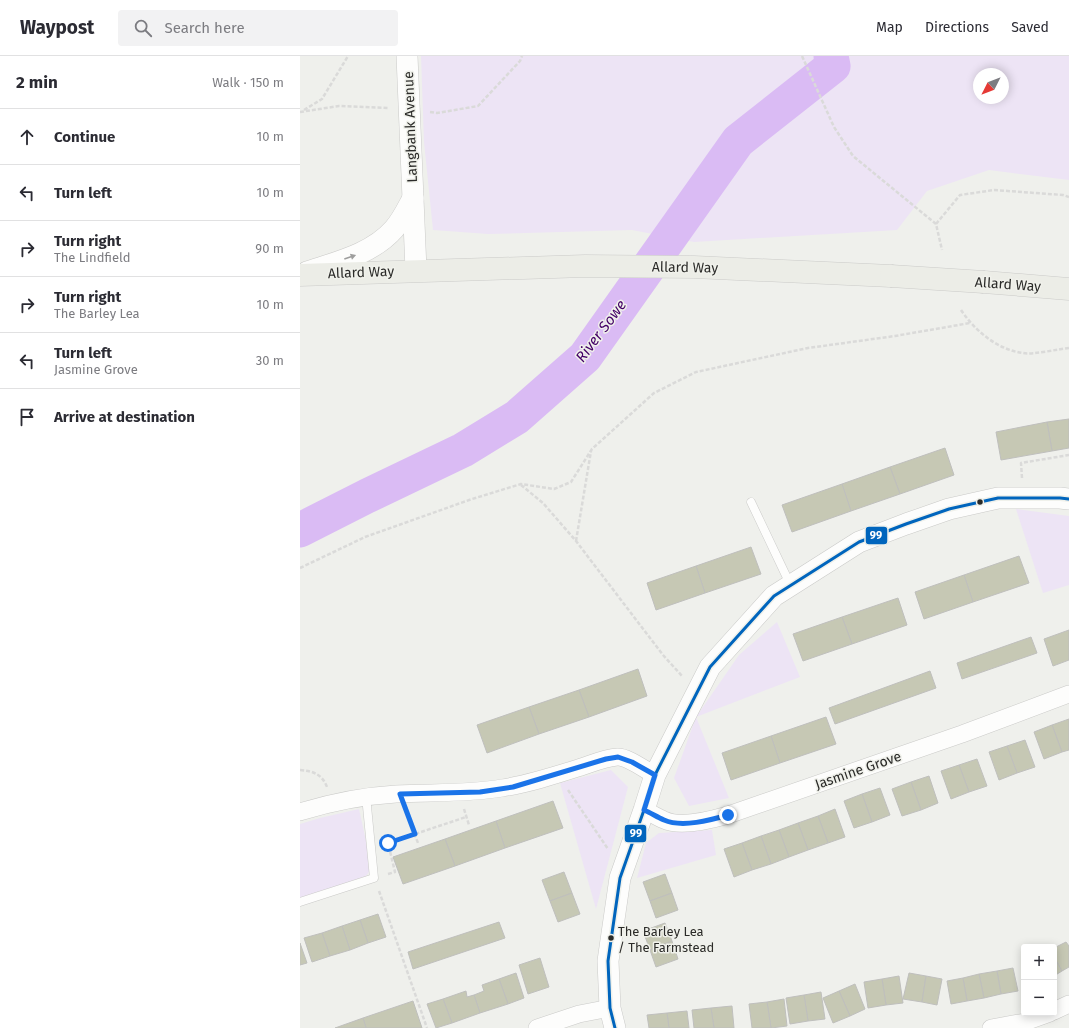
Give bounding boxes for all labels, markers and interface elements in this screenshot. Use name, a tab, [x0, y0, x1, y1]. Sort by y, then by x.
search box	[118, 10, 398, 46]
text: Waypost	[20, 16, 94, 39]
icon: search	[132, 17, 154, 39]
text: Search here	[164, 19, 245, 37]
text: Map	[876, 19, 903, 36]
text: Directions	[925, 19, 989, 36]
text: Saved	[1011, 19, 1049, 36]
north arrow	[973, 68, 1009, 104]
street label: Langbank Avenue	[400, 71, 421, 183]
text: 2 min	[16, 72, 58, 93]
text: Walk · 150 m	[212, 75, 284, 90]
icon: ahead	[16, 126, 38, 148]
text: Continue	[54, 128, 115, 146]
text: 10 m	[257, 129, 284, 144]
icon: left	[16, 182, 38, 204]
text: Turn left	[54, 184, 112, 202]
text: 10 m	[257, 185, 284, 200]
text: Turn right	[54, 232, 121, 250]
icon: right	[16, 238, 38, 260]
text: 90 m	[255, 241, 284, 256]
text: The Lindfield	[54, 250, 130, 265]
one-way arrow	[345, 254, 357, 260]
street label: Allard Way	[652, 258, 718, 277]
street label: Allard Way	[328, 263, 395, 282]
street label: Allard Way	[974, 274, 1042, 295]
text: Turn right	[54, 288, 121, 306]
icon: right	[16, 294, 38, 316]
water label: River Sowe	[572, 296, 630, 366]
text: 10 m	[257, 297, 284, 312]
text: The Barley Lea	[54, 306, 140, 321]
text: Turn left	[54, 344, 112, 362]
icon: left	[16, 350, 38, 372]
text: 30 m	[256, 353, 284, 368]
text: Jasmine Grove	[54, 362, 138, 377]
icon: arrive	[16, 406, 38, 428]
text: Arrive at destination	[54, 408, 195, 426]
unlabelled marker	[975, 497, 985, 507]
line badge: 99	[865, 526, 888, 545]
text: 99	[870, 529, 882, 542]
street label: Jasmine Grove	[813, 748, 904, 793]
route end	[719, 806, 737, 824]
line badge: 99	[624, 824, 647, 843]
text: 99	[630, 827, 642, 840]
route start	[379, 834, 397, 852]
place label: The Barley Lea / The Farmstead	[618, 924, 714, 955]
marker: The Barley Lea / The Farmstead	[606, 933, 616, 943]
map controls	[1021, 944, 1057, 1016]
button: +	[1021, 944, 1057, 980]
button: −	[1021, 980, 1057, 1016]

